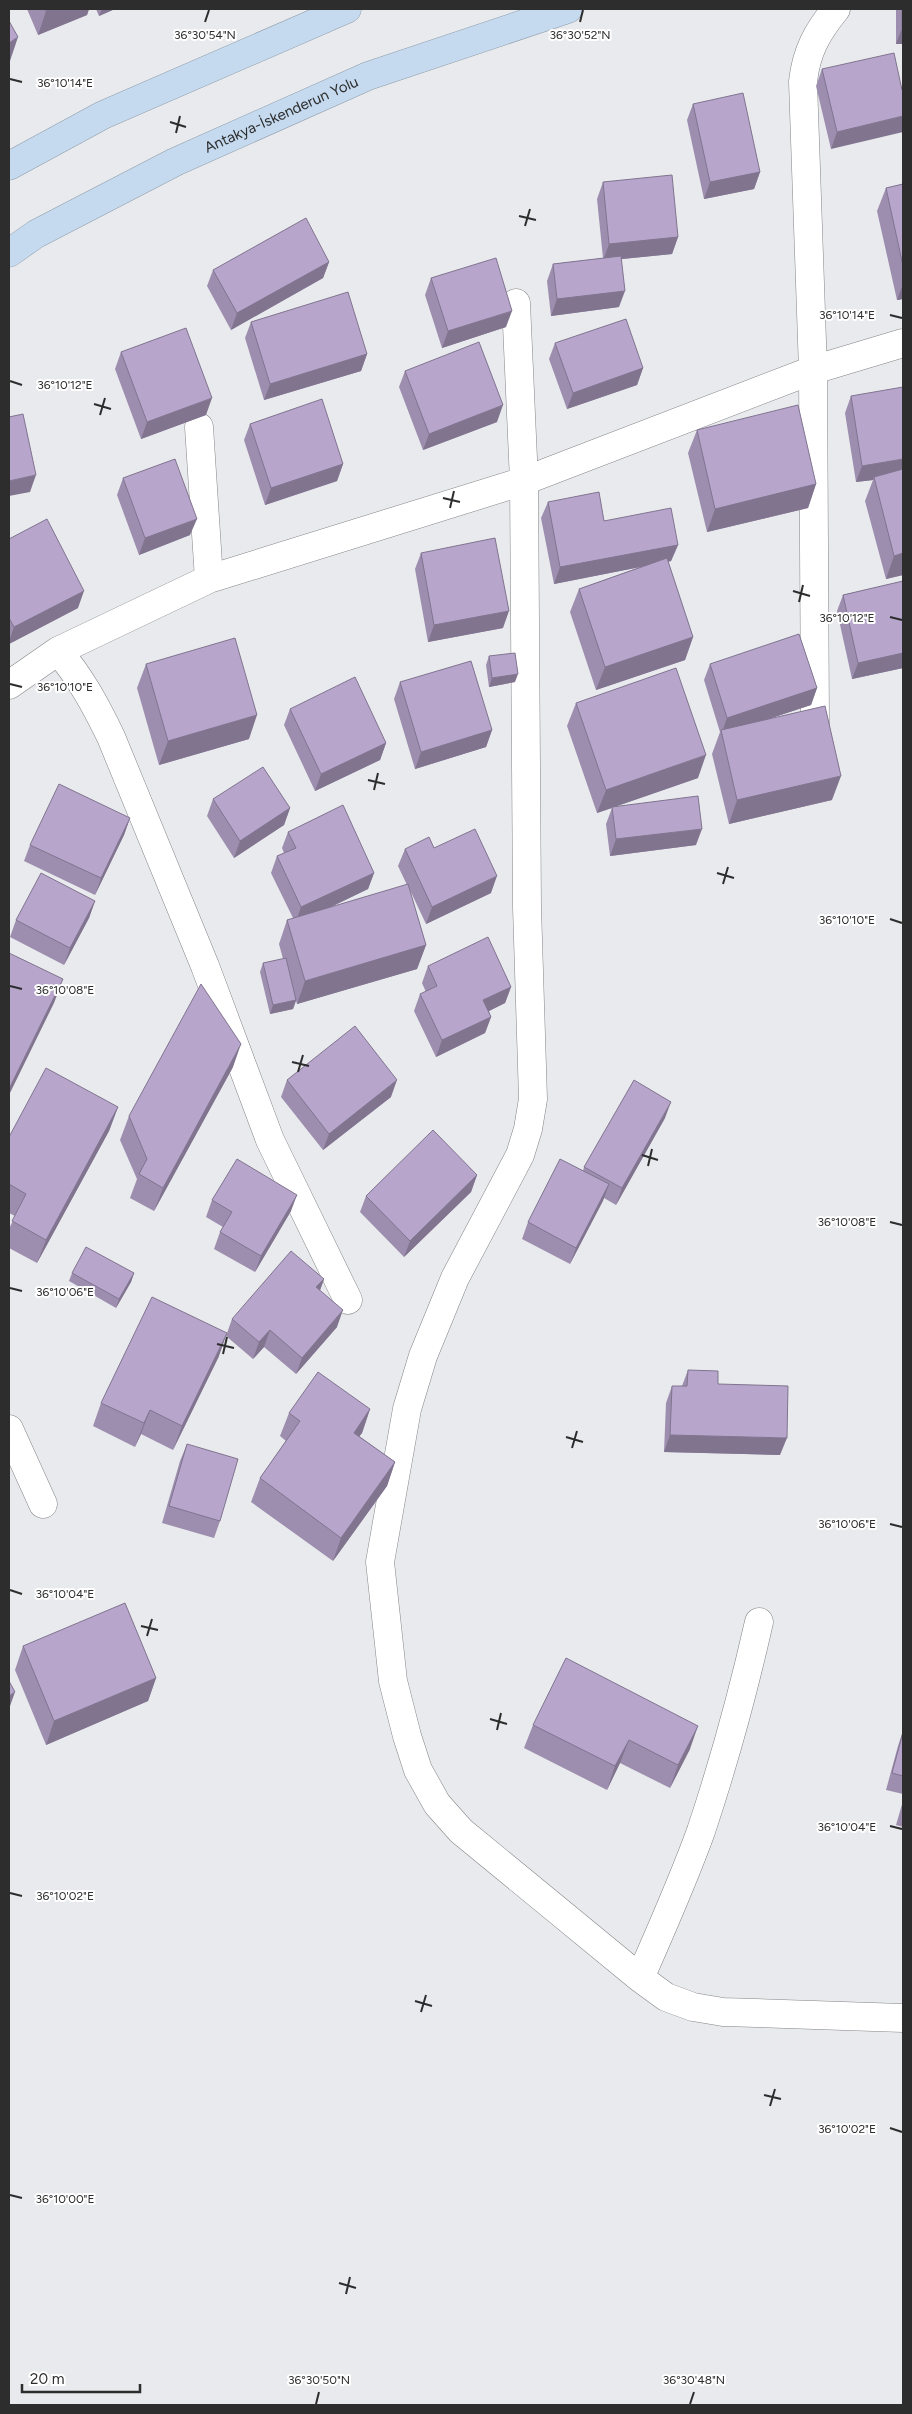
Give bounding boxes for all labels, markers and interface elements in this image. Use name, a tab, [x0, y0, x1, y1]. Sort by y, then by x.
text: 36°30'54"N	[174, 28, 236, 42]
text: 36°30'52"N	[549, 28, 611, 42]
street label: Antakya-İskenderun Yolu	[202, 72, 361, 157]
text: 36°10'14"E	[37, 76, 93, 90]
text: 36°10'14"E	[819, 308, 875, 322]
text: 36°10'12"E	[37, 378, 93, 392]
text: 36°10'12"E	[819, 611, 875, 625]
text: 36°10'10"E	[37, 680, 93, 694]
text: 36°10'10"E	[819, 913, 875, 927]
text: 36°10'08"E	[36, 983, 94, 997]
text: 36°10'08"E	[818, 1215, 876, 1229]
text: 36°10'06"E	[36, 1285, 94, 1299]
text: 36°10'06"E	[818, 1517, 876, 1531]
text: 36°10'04"E	[36, 1587, 94, 1601]
text: 36°10'04"E	[818, 1820, 876, 1834]
text: 36°10'02"E	[36, 1889, 94, 1903]
text: 36°10'02"E	[818, 2122, 876, 2136]
text: 36°10'00"E	[35, 2192, 95, 2206]
scale bar	[22, 2362, 140, 2394]
text: 20 m	[30, 2370, 64, 2388]
text: 36°30'50"N	[288, 2373, 350, 2387]
text: 36°30'48"N	[663, 2373, 725, 2387]

